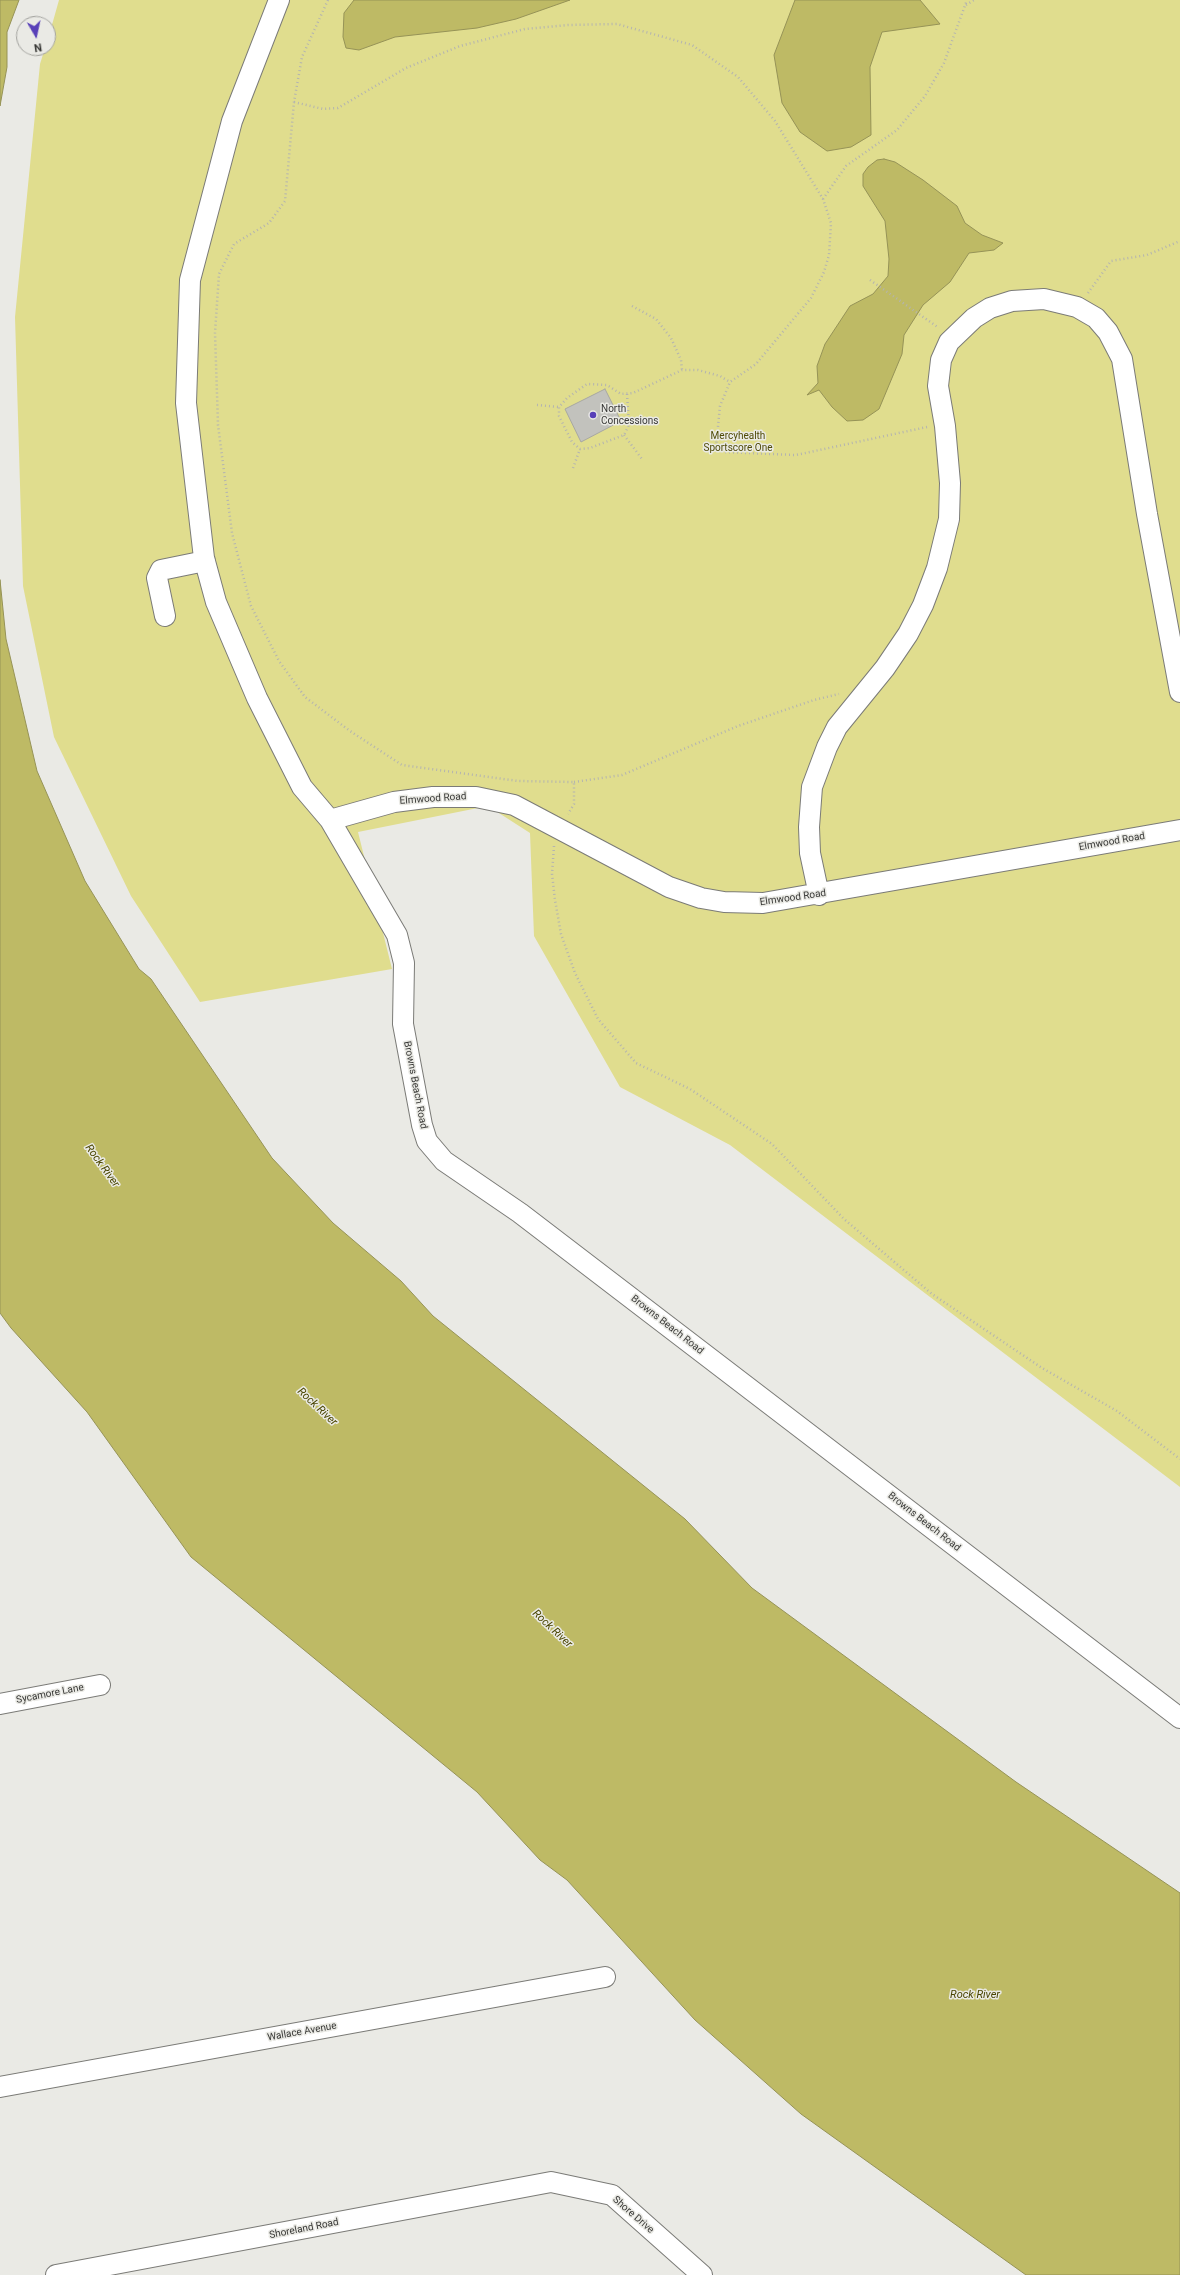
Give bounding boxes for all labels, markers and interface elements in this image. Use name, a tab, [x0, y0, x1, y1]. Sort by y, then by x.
north arrow	[16, 16, 56, 56]
text: N	[33, 40, 43, 54]
place label: North Concessions	[601, 403, 658, 426]
marker: North Concessions	[588, 410, 598, 420]
park label: Mercyhealth Sportscore One	[703, 430, 773, 454]
street label: Elmwood Road	[399, 791, 467, 807]
street label: Elmwood Road	[1078, 830, 1146, 854]
street label: Elmwood Road	[759, 887, 827, 909]
street label: Browns Beach Road	[401, 1040, 429, 1130]
water label: Rock River	[82, 1142, 122, 1190]
street label: Browns Beach Road	[628, 1293, 706, 1357]
water label: Rock River	[294, 1385, 340, 1429]
street label: Browns Beach Road	[885, 1490, 963, 1554]
water label: Rock River	[529, 1607, 575, 1651]
street label: Sycamore Lane	[15, 1682, 85, 1706]
water label: Rock River	[950, 1988, 1000, 2002]
street label: Wallace Avenue	[266, 2020, 338, 2044]
street label: Shore Drive	[610, 2194, 656, 2236]
street label: Shoreland Road	[268, 2216, 340, 2242]

